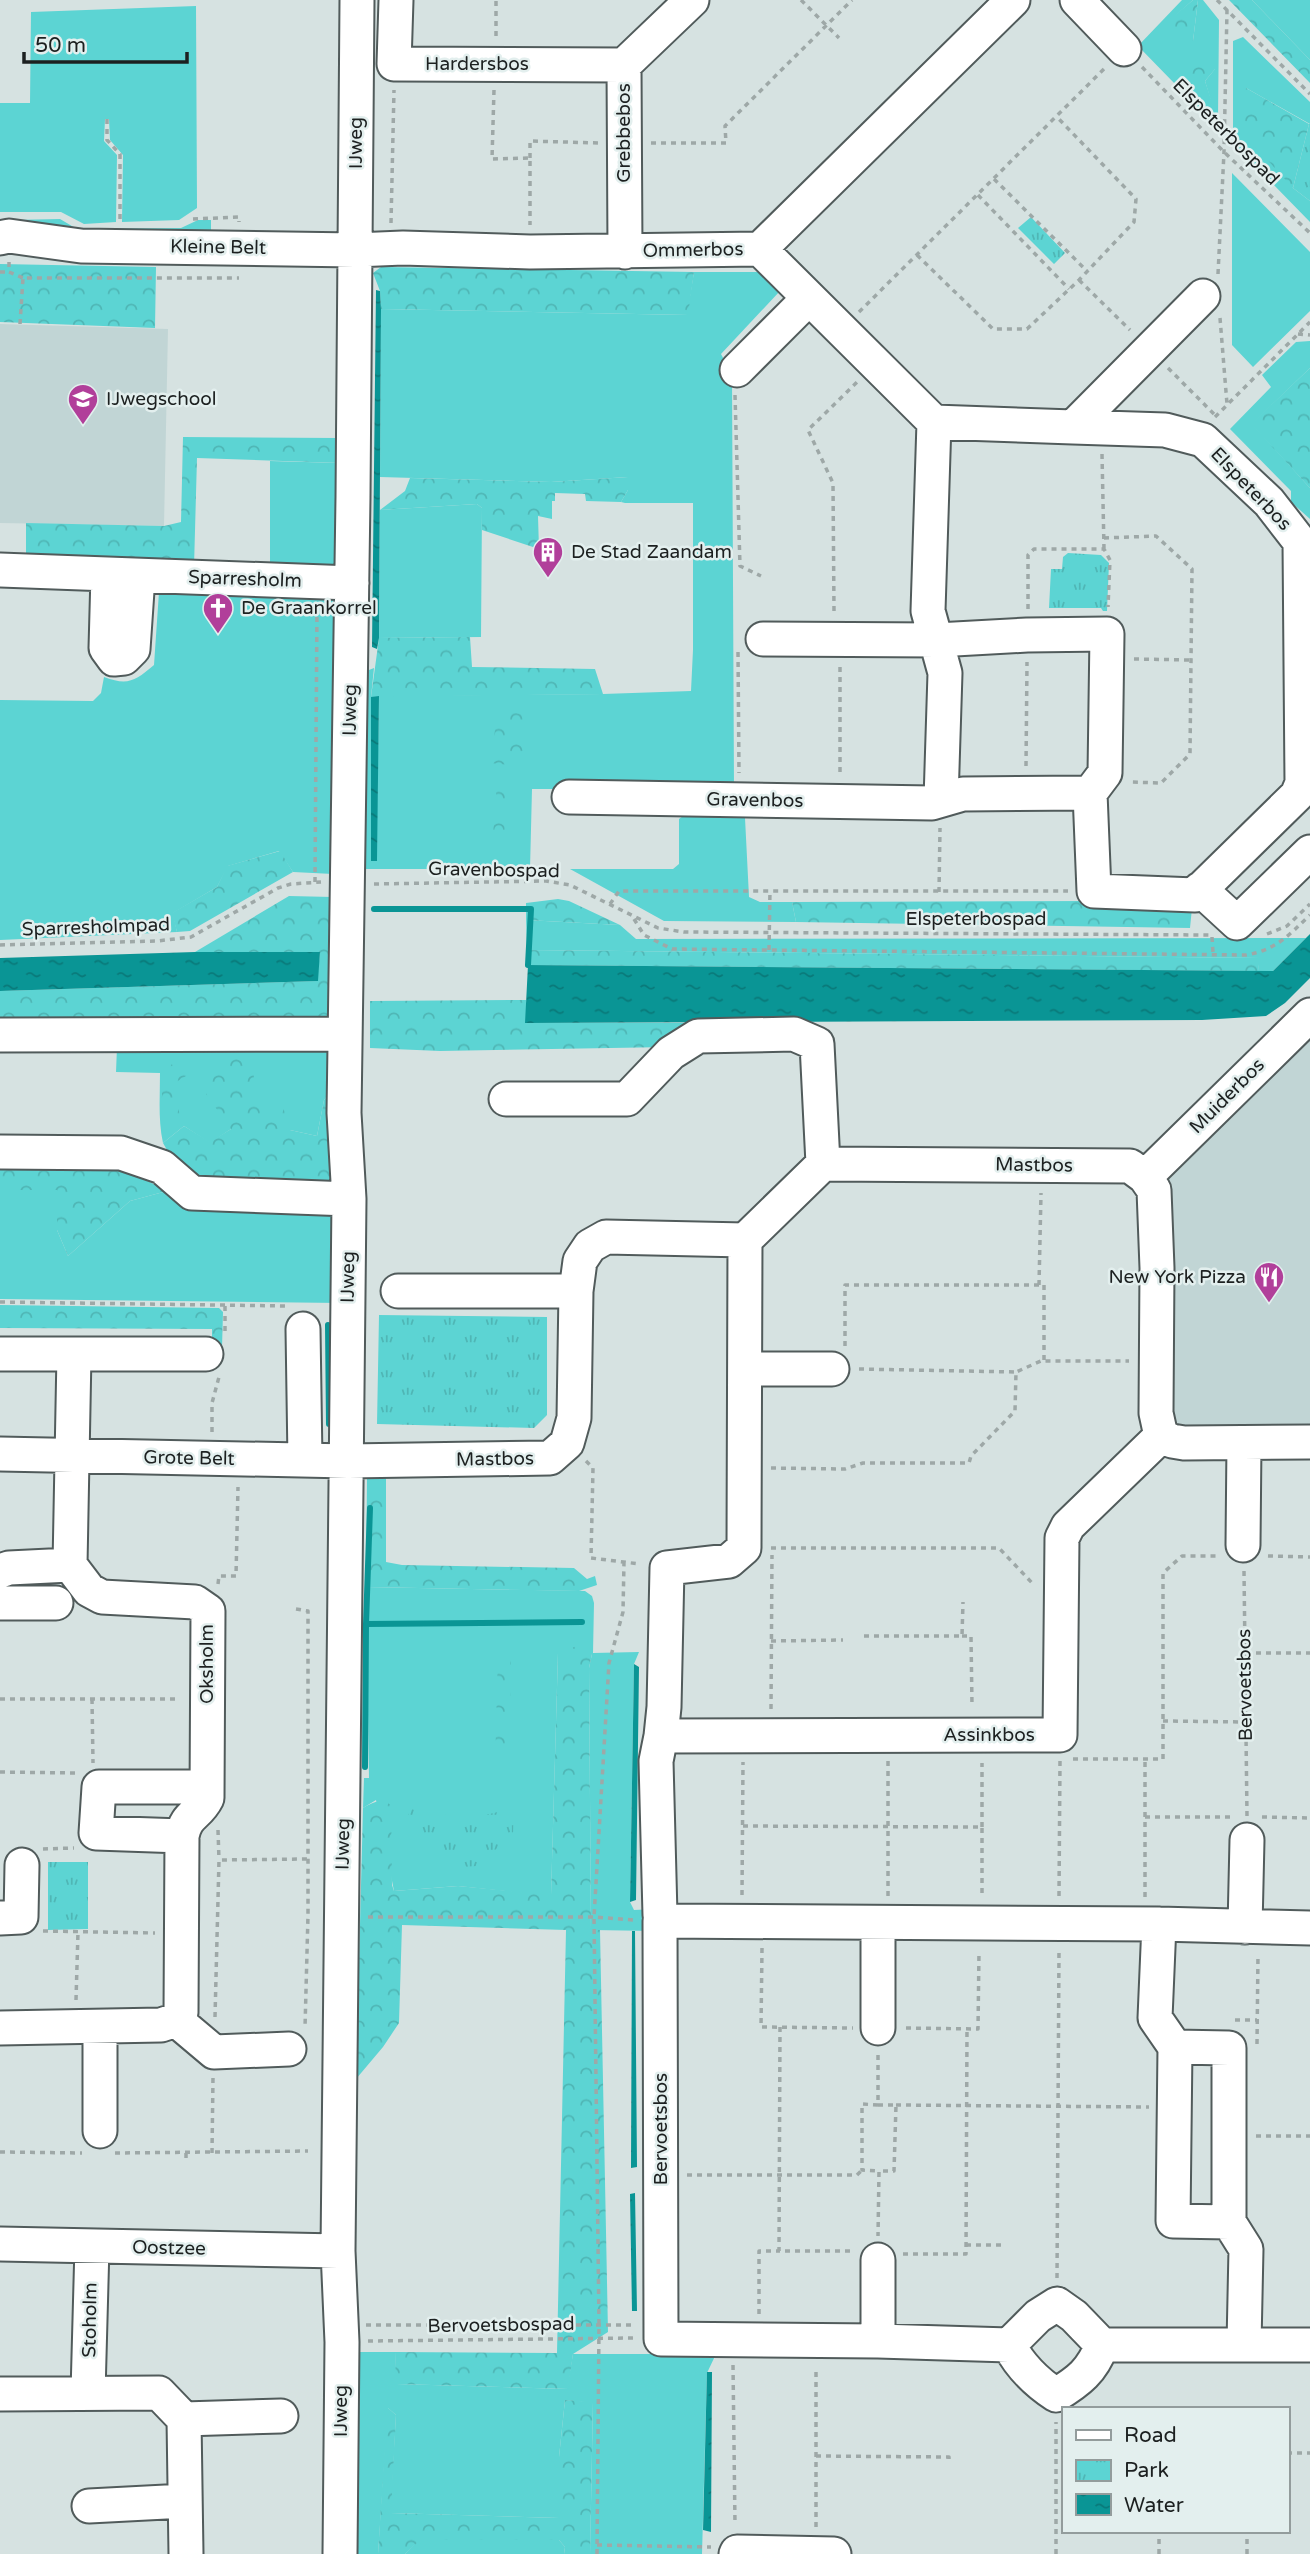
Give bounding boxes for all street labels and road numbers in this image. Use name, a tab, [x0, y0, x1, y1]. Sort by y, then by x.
street label: Hardersbos	[425, 53, 529, 75]
street label: Elspeterbospad	[1168, 74, 1284, 190]
street label: Grebbebos	[613, 83, 635, 183]
street label: IJweg	[345, 117, 367, 169]
street label: Kleine Belt	[170, 235, 266, 259]
street label: Ommerbos	[642, 238, 744, 262]
street label: Elspeterbos	[1206, 443, 1296, 535]
street label: Sparresholm	[188, 566, 302, 592]
street label: IJweg	[339, 684, 361, 736]
street label: Gravenbos	[706, 788, 804, 812]
street label: Gravenbospad	[428, 858, 560, 882]
street label: Elspeterbospad	[905, 908, 1047, 930]
street label: Sparresholmpad	[21, 913, 171, 941]
street label: Muiderbos	[1185, 1054, 1269, 1138]
street label: Mastbos	[995, 1153, 1073, 1177]
street label: IJweg	[337, 1251, 359, 1303]
street label: Grote Belt	[143, 1446, 235, 1470]
street label: Mastbos	[456, 1447, 534, 1471]
street label: Oksholm	[196, 1624, 218, 1704]
street label: Bervoetsbos	[1233, 1629, 1257, 1741]
street label: Assinkbos	[943, 1724, 1035, 1746]
street label: IJweg	[332, 1818, 354, 1870]
street label: Bervoetsbos	[650, 2073, 672, 2185]
street label: Oostzee	[132, 2236, 206, 2260]
street label: Stoholm	[78, 2282, 102, 2358]
street label: Bervoetsbospad	[427, 2313, 575, 2337]
street label: IJweg	[330, 2385, 352, 2437]

